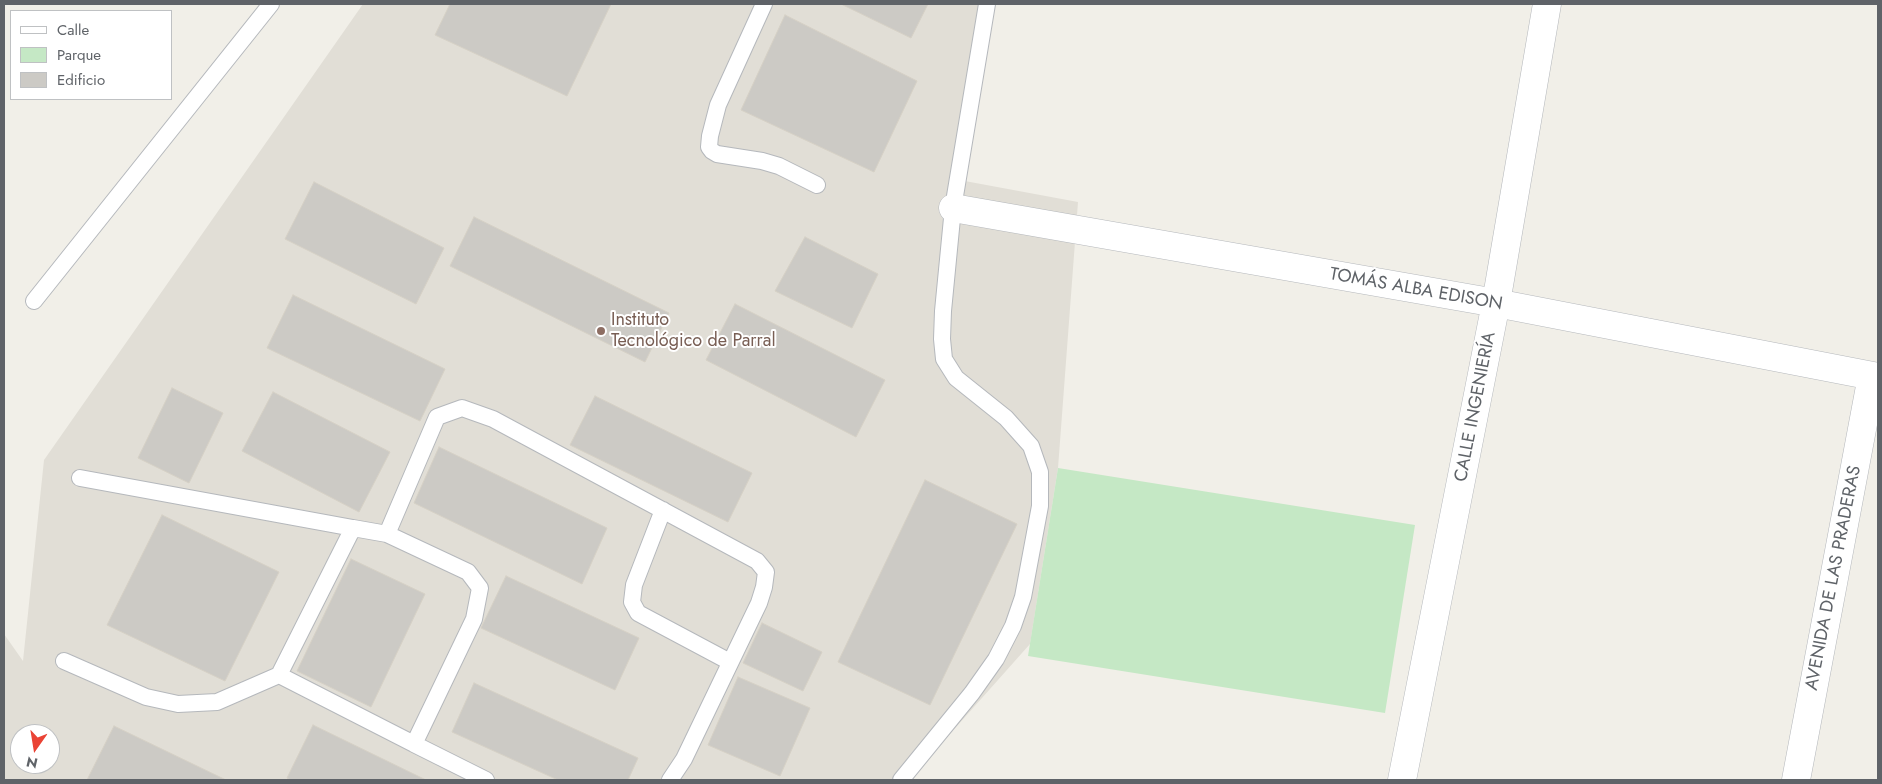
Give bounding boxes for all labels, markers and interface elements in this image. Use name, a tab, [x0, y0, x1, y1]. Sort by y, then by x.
legend	[10, 10, 172, 100]
text: Calle	[57, 19, 89, 41]
text: Parque	[57, 44, 101, 66]
text: Edificio	[57, 69, 105, 91]
street label: TOMÁS ALBA EDISON	[1328, 264, 1504, 316]
place label: Instituto Tecnológico de Parral	[611, 310, 776, 352]
marker: Instituto Tecnológico de Parral	[595, 325, 607, 337]
street label: CALLE INGENIERÍA	[1451, 330, 1501, 484]
street label: AVENIDA DE LAS PRADERAS	[1802, 464, 1866, 692]
north arrow	[10, 724, 60, 774]
text: N	[24, 752, 40, 774]

